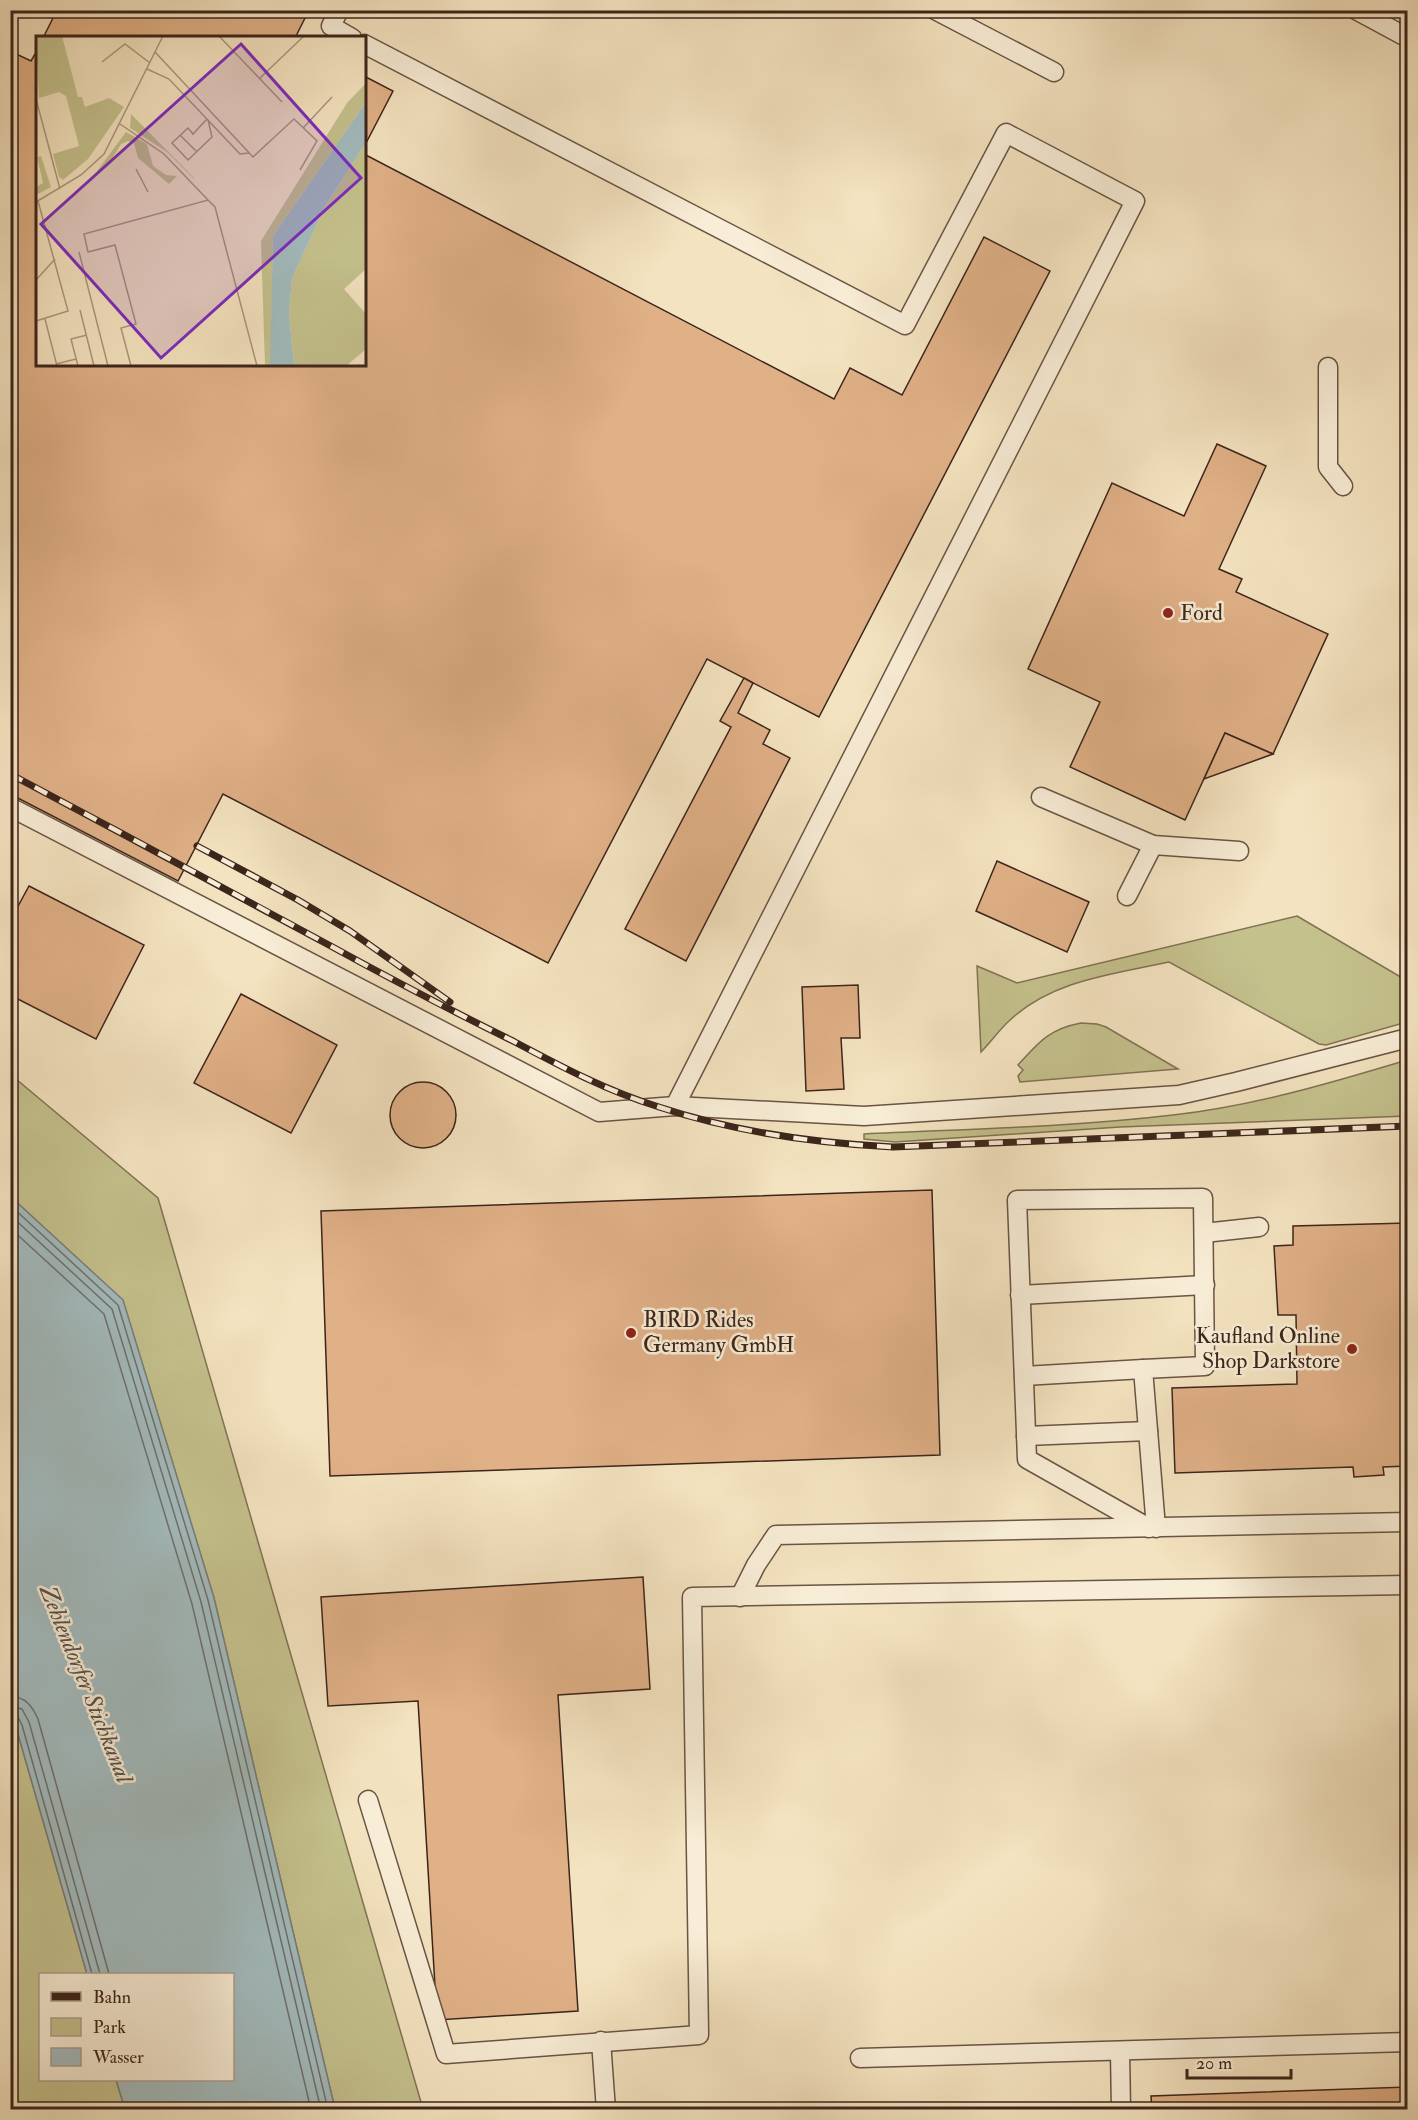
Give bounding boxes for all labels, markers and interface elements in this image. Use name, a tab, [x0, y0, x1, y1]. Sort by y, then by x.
inset map	[36, 36, 366, 366]
place label: Ford	[1180, 599, 1223, 627]
marker: Ford	[1161, 606, 1175, 620]
place label: BIRD Rides Germany GmbH	[643, 1306, 794, 1359]
place label: Kaufland Online Shop Darkstore	[1196, 1322, 1340, 1376]
marker: BIRD Rides Germany GmbH	[624, 1326, 638, 1340]
marker: Kaufland Online Shop Darkstore	[1345, 1342, 1359, 1356]
water label: Zehlendorfer Stichkanal	[32, 1580, 141, 1790]
legend	[39, 1973, 234, 2081]
text: Bahn	[93, 1986, 131, 2009]
text: Park	[93, 2016, 126, 2039]
scale bar	[1187, 2042, 1290, 2080]
text: Wasser	[92, 2046, 144, 2069]
text: 20 m	[1196, 2052, 1232, 2075]

